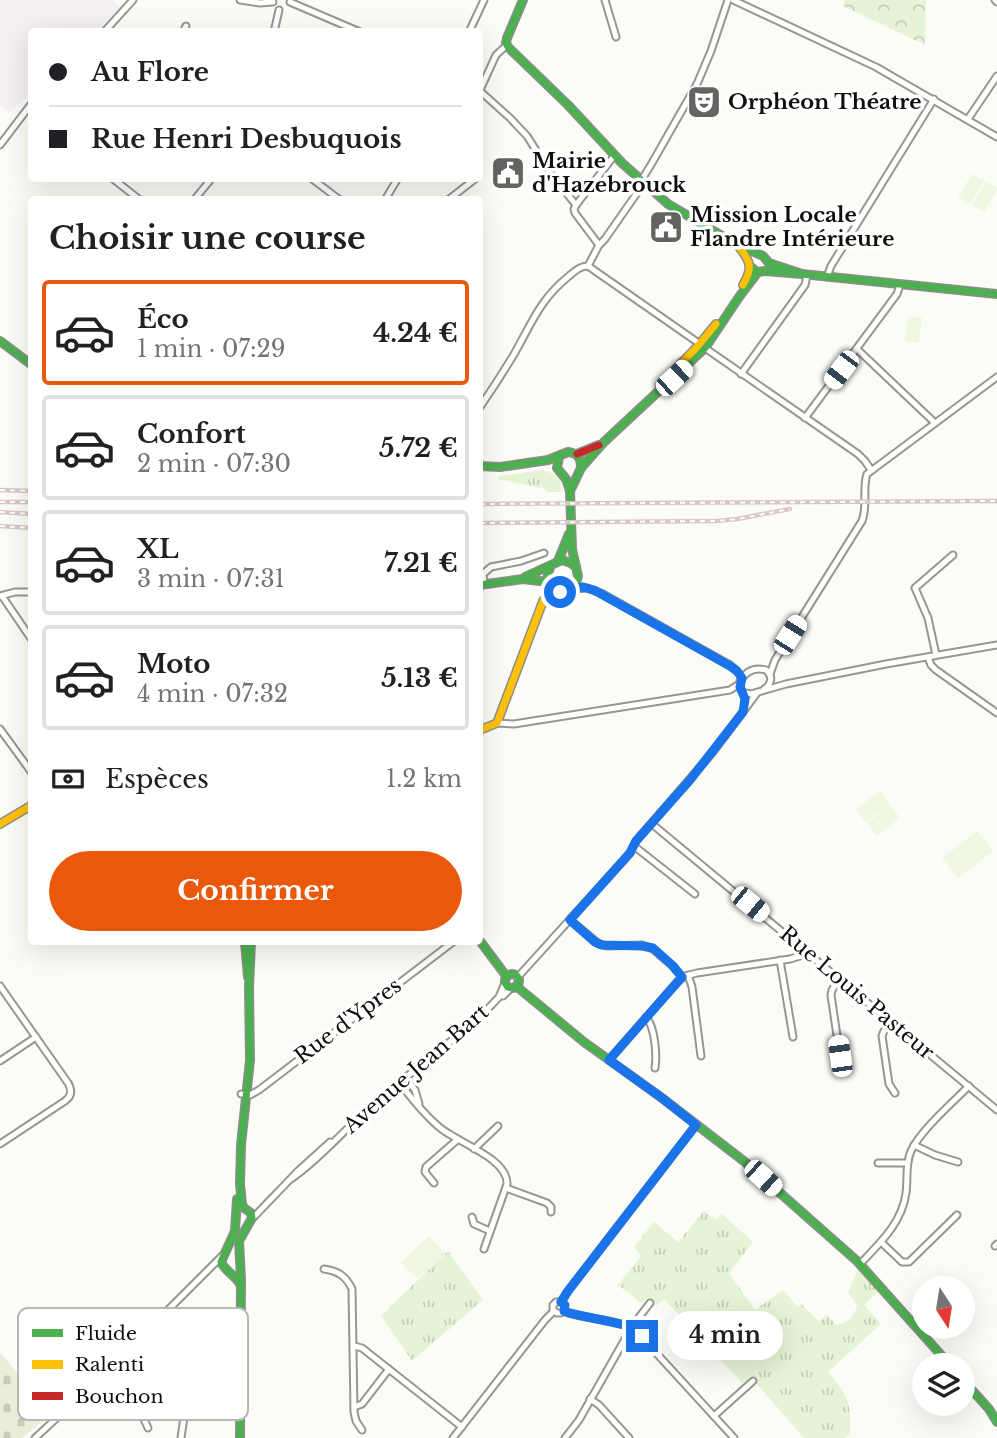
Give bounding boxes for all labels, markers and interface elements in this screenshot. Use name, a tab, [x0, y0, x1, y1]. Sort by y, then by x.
text: Au Flore	[91, 56, 209, 88]
theatre icon: Orphéon Théatre	[685, 83, 723, 121]
place label: Orphéon Théatre	[728, 89, 922, 115]
text: Rue Henri Desbuquois	[91, 123, 402, 155]
place label: Mairie d'Hazebrouck	[532, 148, 687, 198]
public building icon: Mairie d'Hazebrouck	[489, 154, 527, 192]
place label: Mission Locale Flandre Intérieure	[690, 202, 894, 252]
public building icon: Mission Locale Flandre Intérieure	[647, 208, 685, 246]
text: Choisir une course	[49, 218, 366, 258]
icon: car	[53, 301, 116, 364]
text: Éco	[137, 303, 189, 335]
text: 4.24 €	[373, 317, 458, 349]
text: 1 min · 07:29	[137, 335, 285, 363]
car	[820, 347, 863, 393]
car	[652, 356, 697, 400]
icon: car	[53, 416, 116, 479]
text: Confort	[137, 418, 246, 450]
text: 5.72 €	[379, 432, 458, 464]
text: 2 min · 07:30	[137, 450, 291, 478]
icon: car	[53, 531, 116, 594]
text: XL	[137, 533, 179, 565]
text: 7.21 €	[384, 547, 458, 579]
text: 3 min · 07:31	[137, 565, 285, 593]
route start	[544, 576, 576, 608]
car	[770, 612, 811, 658]
icon: car	[53, 646, 116, 709]
text: Moto	[137, 648, 210, 680]
text: 5.13 €	[381, 662, 458, 694]
text: 4 min · 07:32	[137, 680, 288, 708]
icon: cash	[49, 760, 87, 798]
text: Espèces	[105, 763, 209, 795]
text: 1.2 km	[386, 765, 462, 793]
button: Confirmer	[49, 851, 462, 931]
car	[728, 883, 773, 925]
street label: Rue Louis Pasteur	[774, 921, 940, 1065]
street label: Rue d'Ypres	[290, 972, 406, 1070]
street label: Avenue Jean Bart	[337, 999, 494, 1140]
car	[827, 1034, 854, 1078]
car	[741, 1156, 786, 1200]
north arrow	[912, 1276, 975, 1339]
map controls	[912, 1276, 975, 1416]
legend	[18, 1308, 248, 1420]
callout: 4 min	[666, 1312, 782, 1360]
route end	[626, 1320, 658, 1352]
text: 4 min	[689, 1321, 761, 1349]
text: Fluide	[75, 1322, 137, 1345]
text: Ralenti	[75, 1353, 145, 1376]
button: layers	[912, 1353, 975, 1416]
text: Bouchon	[75, 1385, 164, 1408]

